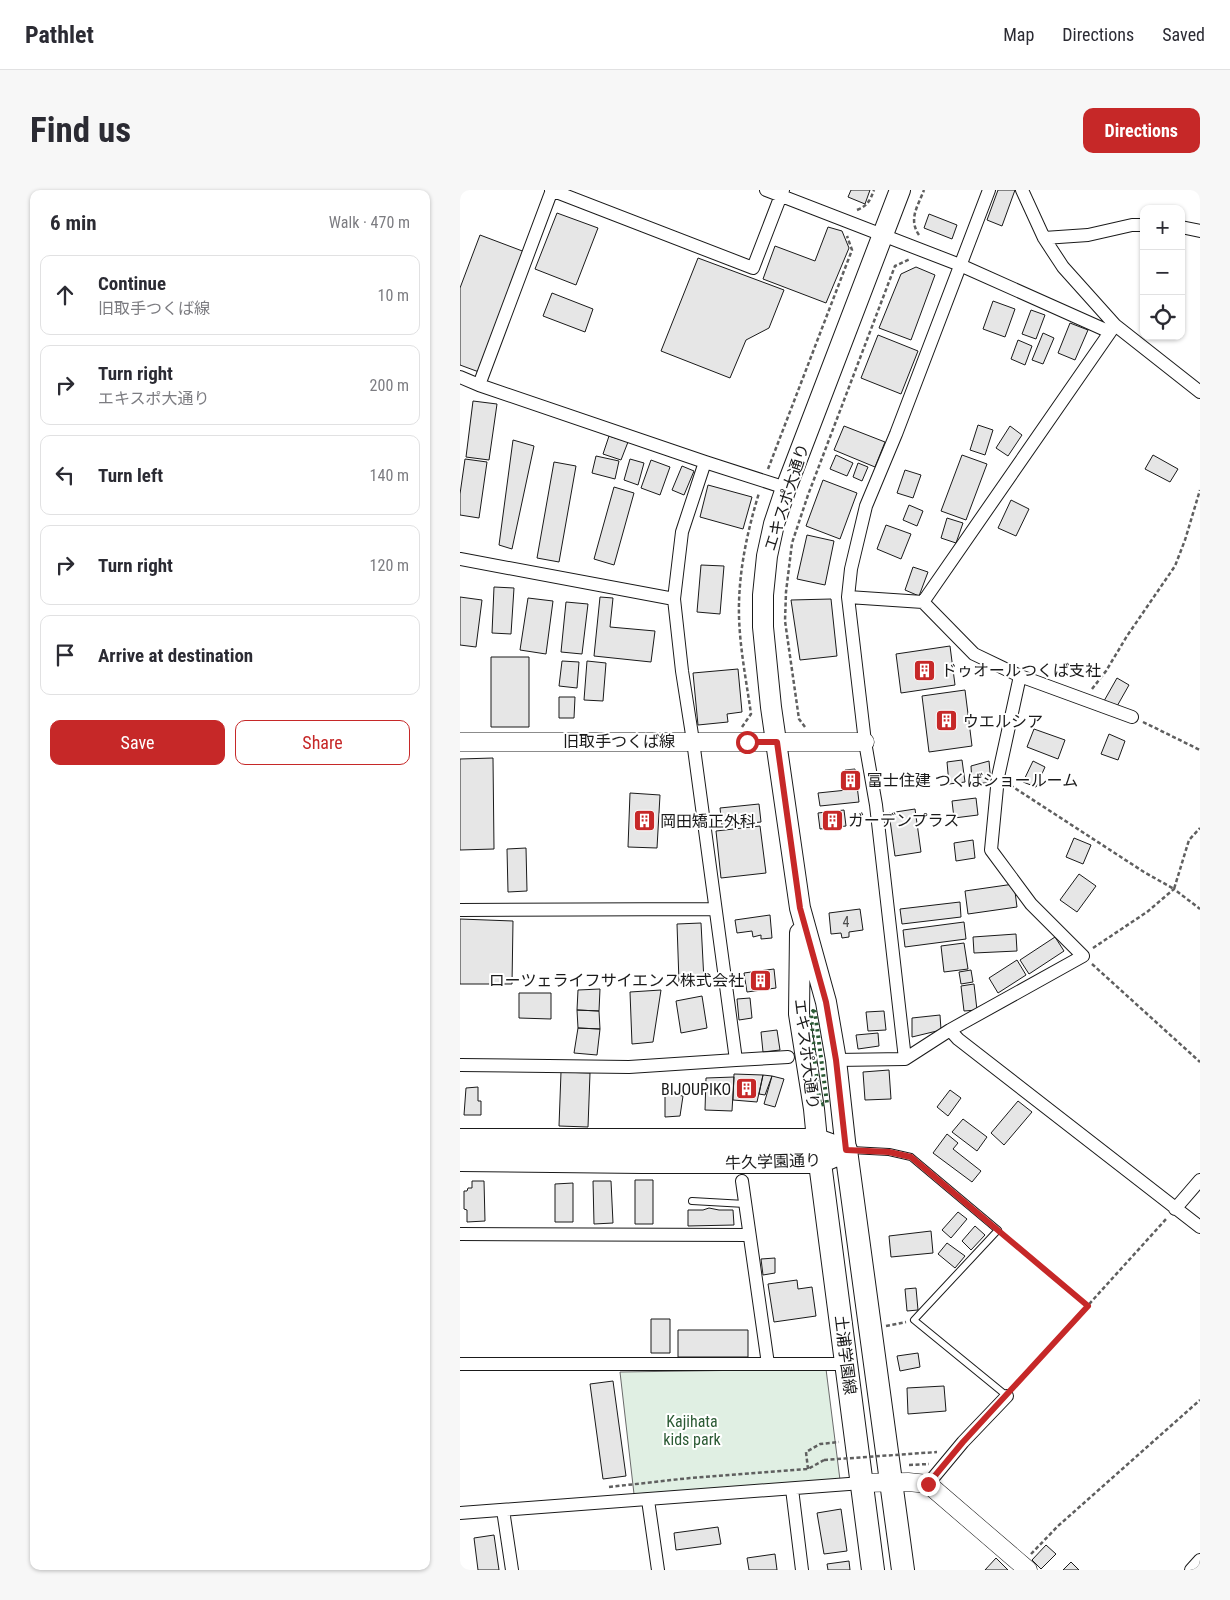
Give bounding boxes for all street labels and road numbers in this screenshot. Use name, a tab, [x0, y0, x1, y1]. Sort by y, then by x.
street label: エキスポ大通り	[760, 441, 813, 553]
street label: 旧取手つくば線	[563, 732, 675, 751]
street label: エキスポ大通り	[790, 998, 823, 1111]
street label: 牛久学園通り	[725, 1150, 821, 1173]
street label: 土浦学園線	[831, 1314, 860, 1396]

